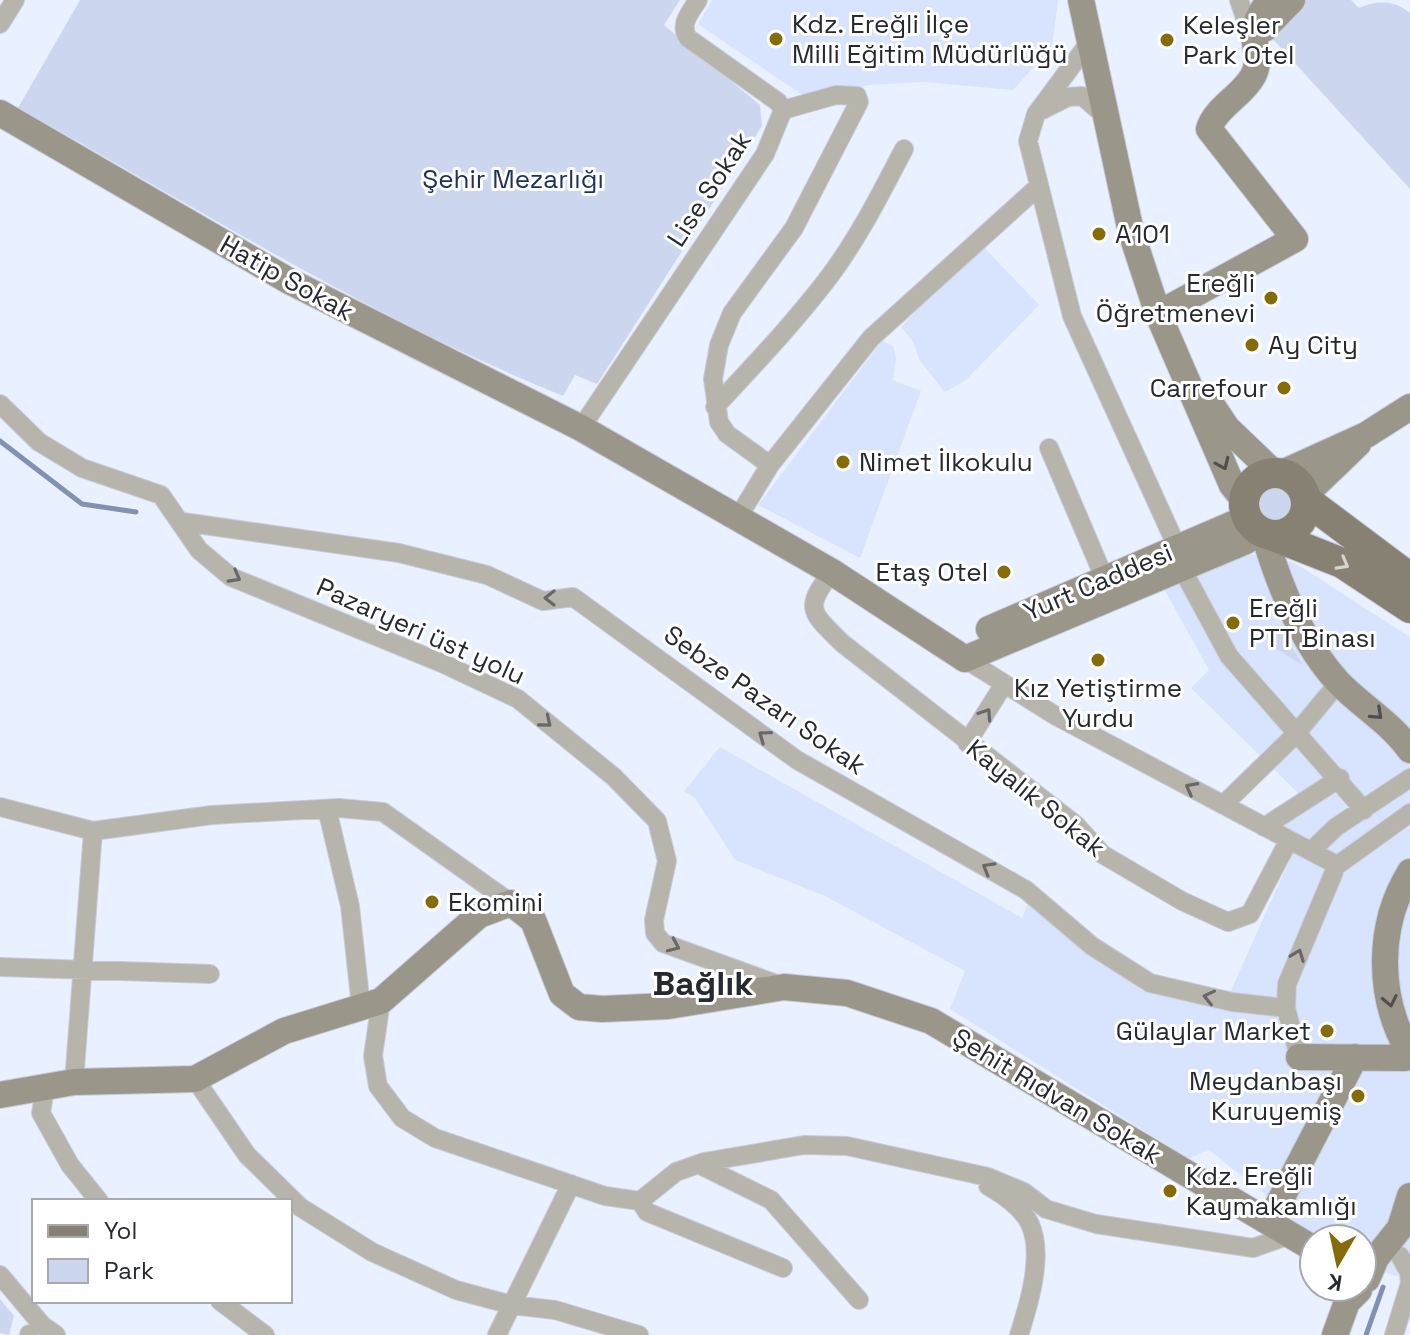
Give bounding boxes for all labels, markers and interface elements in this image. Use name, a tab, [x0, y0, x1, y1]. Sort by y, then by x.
place label: Kdz. Ereğli İlçe Milli Eğitim Müdürlüğü	[792, 7, 1067, 71]
place label: Keleşler Park Otel	[1183, 8, 1294, 72]
marker: Kdz. Ereğli İlçe Milli Eğitim Müdürlüğü	[767, 30, 785, 48]
marker: Keleşler Park Otel	[1158, 31, 1176, 49]
street label: Lise Sokak	[659, 125, 759, 253]
park label: Şehir Mezarlığı	[422, 162, 604, 196]
place label: A101	[1115, 217, 1170, 251]
marker: A101	[1090, 225, 1108, 243]
street label: Hatip Sokak	[214, 227, 360, 329]
place label: Ereğli Öğretmenevi	[1096, 266, 1255, 330]
marker: Ereğli Öğretmenevi	[1262, 289, 1280, 307]
place label: Ay City	[1268, 328, 1358, 362]
marker: Ay City	[1243, 336, 1261, 354]
place label: Carrefour	[1150, 371, 1268, 405]
marker: Carrefour	[1275, 379, 1293, 397]
place label: Nimet İlkokulu	[859, 445, 1033, 479]
marker: Nimet İlkokulu	[834, 453, 852, 471]
one-way arrow	[1214, 456, 1230, 470]
street label: Yurt Caddesi	[1018, 535, 1178, 629]
place label: Etaş Otel	[876, 555, 988, 589]
one-way arrow	[1335, 555, 1349, 570]
marker: Etaş Otel	[995, 563, 1013, 581]
one-way arrow	[226, 567, 241, 583]
street label: Pazaryeri üst yolu	[311, 570, 531, 692]
one-way arrow	[543, 589, 556, 607]
place label: Ereğli PTT Binası	[1249, 591, 1376, 655]
marker: Ereğli PTT Binası	[1224, 614, 1242, 632]
street label: Sebze Pazarı Sokak	[657, 618, 873, 782]
marker: Kız Yetiştirme Yurdu	[1089, 651, 1107, 669]
place label: Kız Yetiştirme Yurdu	[1014, 671, 1182, 735]
one-way arrow	[1368, 705, 1382, 720]
one-way arrow	[976, 708, 991, 722]
one-way arrow	[536, 712, 551, 727]
one-way arrow	[759, 731, 773, 746]
street label: Kayalık Sokak	[959, 731, 1113, 865]
one-way arrow	[1185, 783, 1200, 798]
one-way arrow	[982, 862, 997, 878]
place label: Ekomini	[448, 885, 543, 919]
marker: Ekomini	[423, 893, 441, 911]
one-way arrow	[665, 936, 680, 952]
one-way arrow	[1288, 949, 1305, 963]
district label: Bağlık	[653, 962, 753, 1005]
one-way arrow	[1203, 989, 1216, 1006]
one-way arrow	[1381, 993, 1398, 1007]
place label: Gülaylar Market	[1116, 1014, 1311, 1048]
street label: Şehit Rıdvan Sokak	[946, 1020, 1168, 1172]
marker: Gülaylar Market	[1318, 1022, 1336, 1040]
place label: Meydanbaşı Kuruyemiş	[1189, 1064, 1342, 1128]
marker: Meydanbaşı Kuruyemiş	[1349, 1087, 1367, 1105]
place label: Kdz. Ereğli Kaymakamlığı	[1186, 1159, 1357, 1223]
marker: Kdz. Ereğli Kaymakamlığı	[1161, 1182, 1179, 1200]
legend	[32, 1199, 292, 1303]
text: Yol	[104, 1215, 137, 1246]
north arrow	[1298, 1223, 1378, 1303]
text: Park	[104, 1255, 154, 1286]
text: K	[1326, 1268, 1344, 1298]

